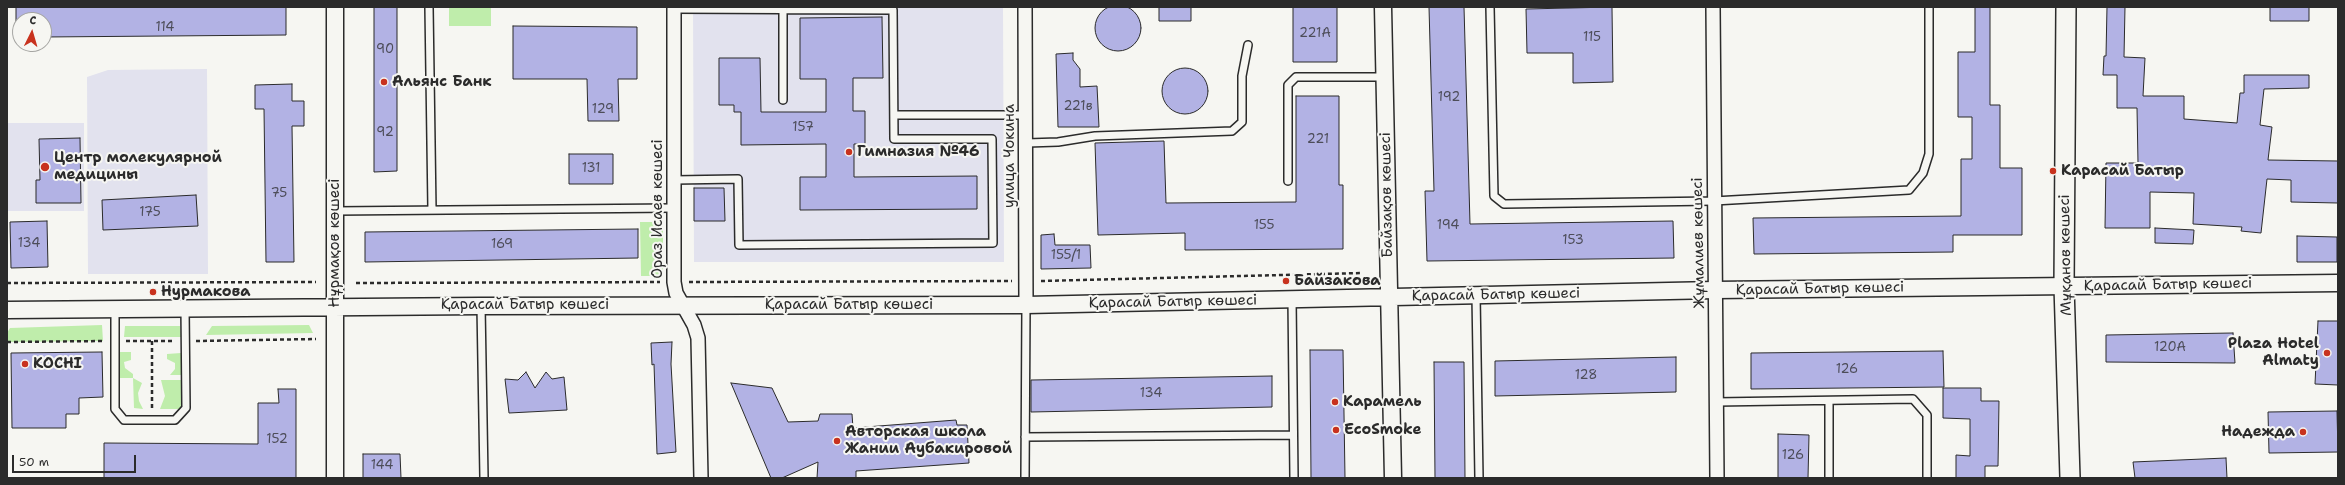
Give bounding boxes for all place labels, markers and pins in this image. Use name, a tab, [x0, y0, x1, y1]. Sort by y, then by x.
place label: Альянс Банк	[392, 73, 492, 91]
marker: Альянс Банк	[379, 77, 389, 87]
place label: Гимназия №46	[857, 143, 979, 161]
marker: Гимназия №46	[844, 147, 854, 157]
place label: Центр молекулярной медицины	[54, 149, 222, 184]
marker: Центр молекулярной медицины	[39, 161, 51, 173]
place label: Карасай Батыр	[2061, 162, 2184, 180]
marker: Карасай Батыр	[2048, 166, 2058, 176]
place label: Байзакова	[1294, 272, 1381, 290]
marker: Байзакова	[1281, 276, 1291, 286]
place label: Нурмакова	[161, 283, 250, 301]
marker: Нурмакова	[148, 287, 158, 297]
place label: Plaza Hotel Almaty	[2228, 335, 2319, 370]
marker: Plaza Hotel Almaty	[2322, 348, 2332, 358]
place label: KOCHI	[33, 355, 82, 373]
marker: KOCHI	[20, 359, 30, 369]
place label: Карамель	[1343, 393, 1422, 411]
marker: Карамель	[1330, 397, 1340, 407]
place label: EcoSmoke	[1344, 421, 1421, 439]
place label: Авторская школа Жании Аубакировой	[845, 423, 1012, 458]
place label: Надежда	[2221, 423, 2295, 441]
marker: EcoSmoke	[1331, 425, 1341, 435]
marker: Надежда	[2298, 427, 2308, 437]
marker: Авторская школа Жании Аубакировой	[832, 436, 842, 446]

